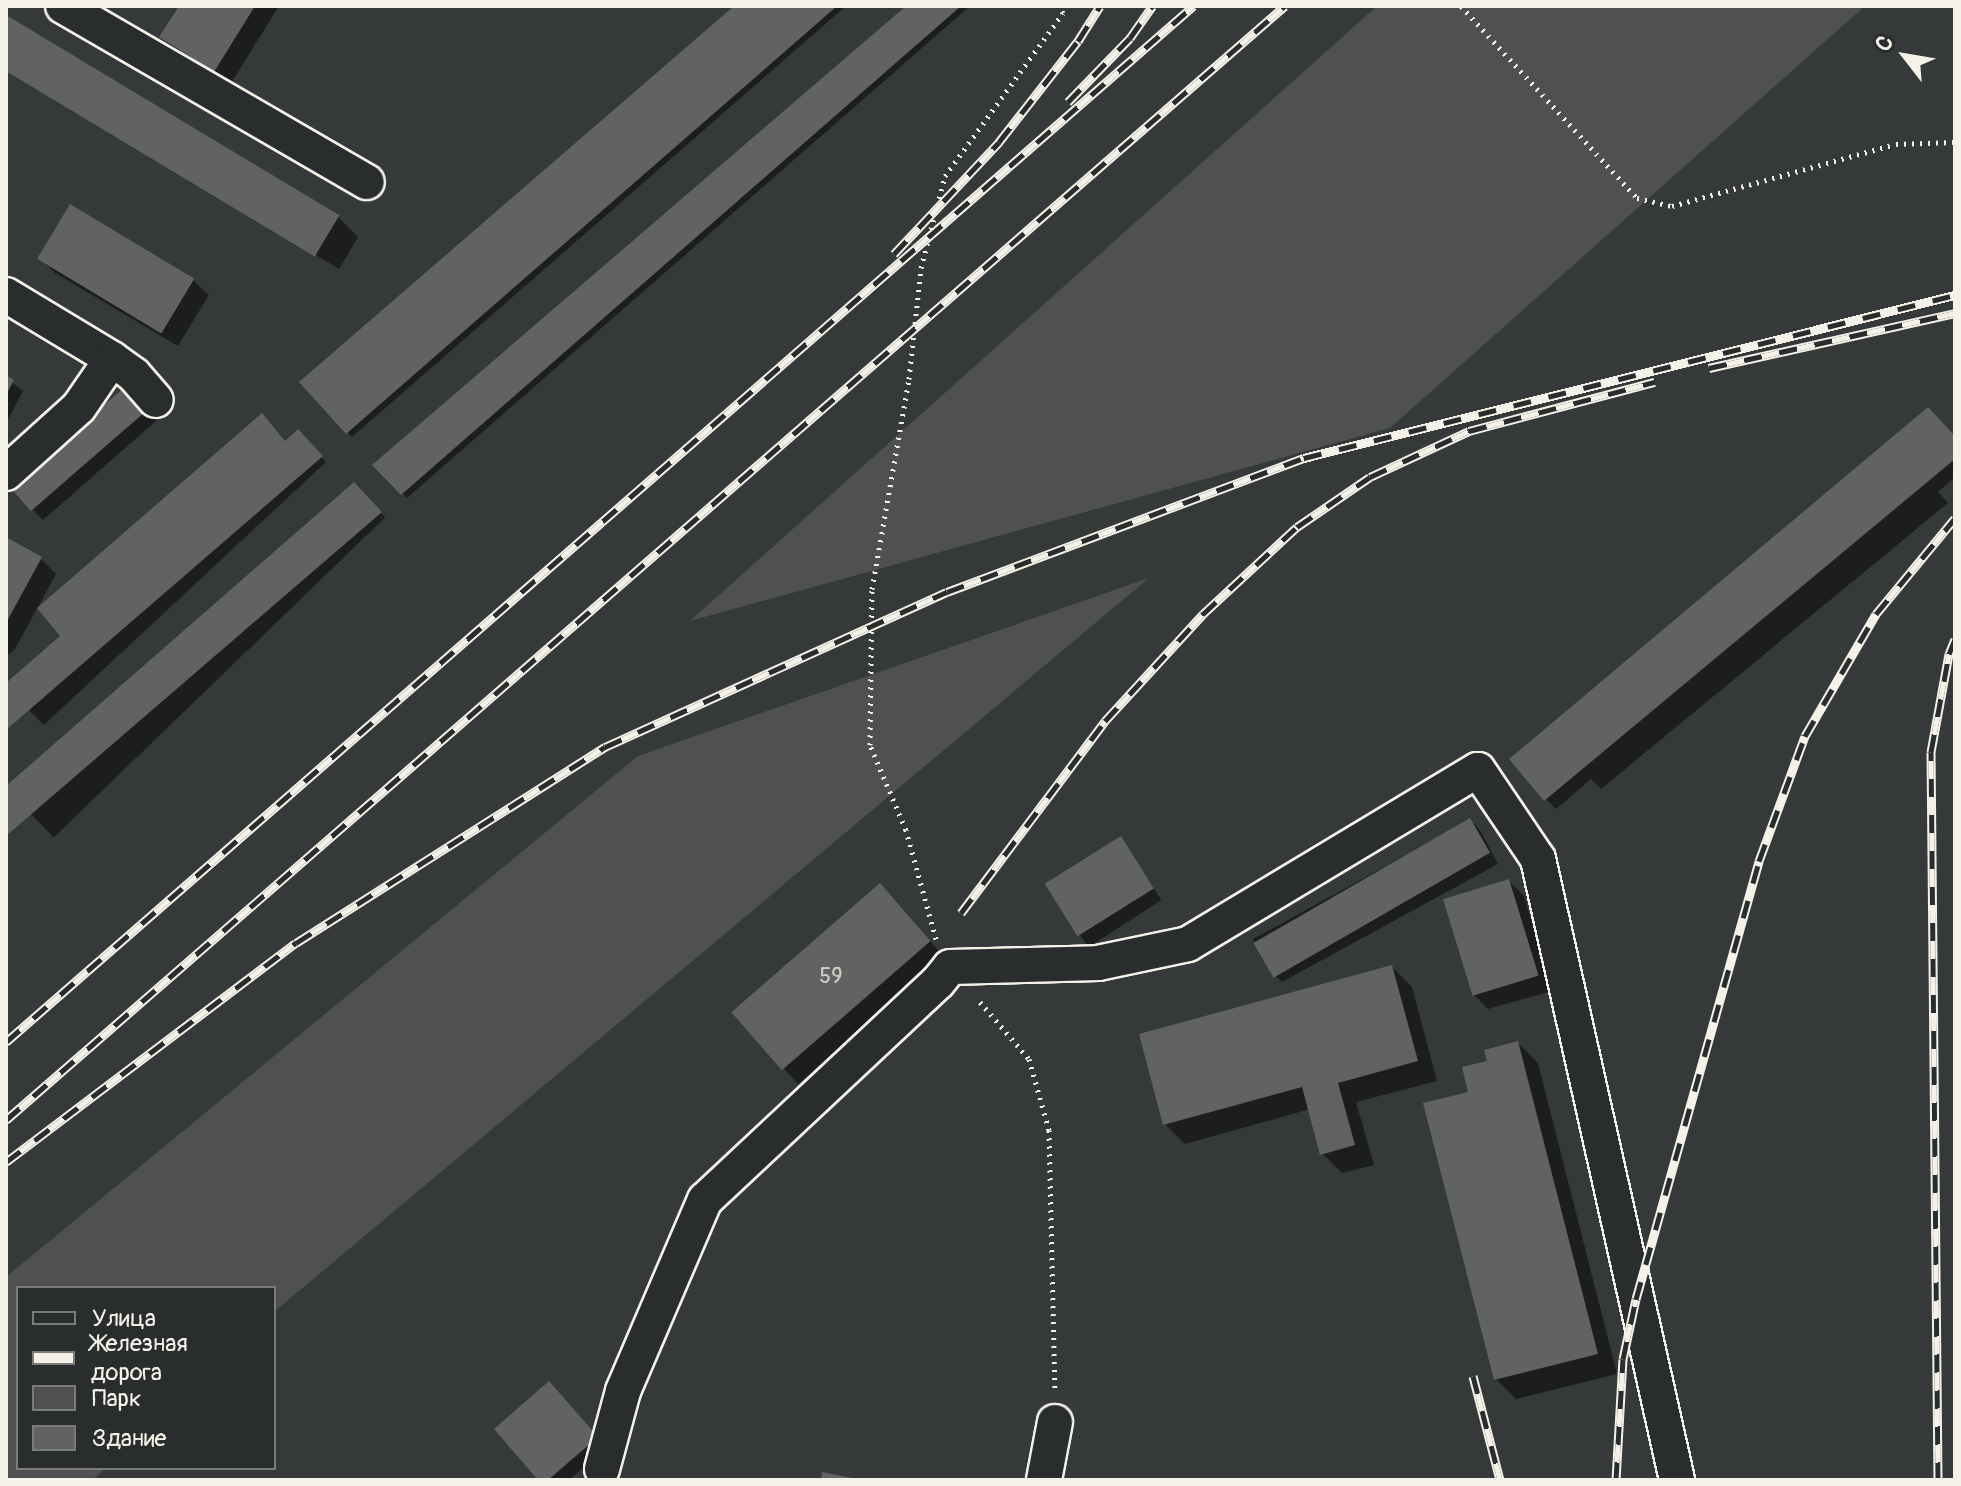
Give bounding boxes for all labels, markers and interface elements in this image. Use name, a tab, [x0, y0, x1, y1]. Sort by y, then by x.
north arrow	[1865, 16, 1945, 96]
text: С	[1869, 31, 1900, 57]
house number: 59	[819, 964, 843, 990]
legend	[16, 1286, 276, 1470]
text: Улица	[92, 1304, 156, 1333]
text: Железная дорога	[91, 1329, 188, 1387]
text: Парк	[92, 1384, 141, 1413]
text: Здание	[92, 1424, 166, 1453]

